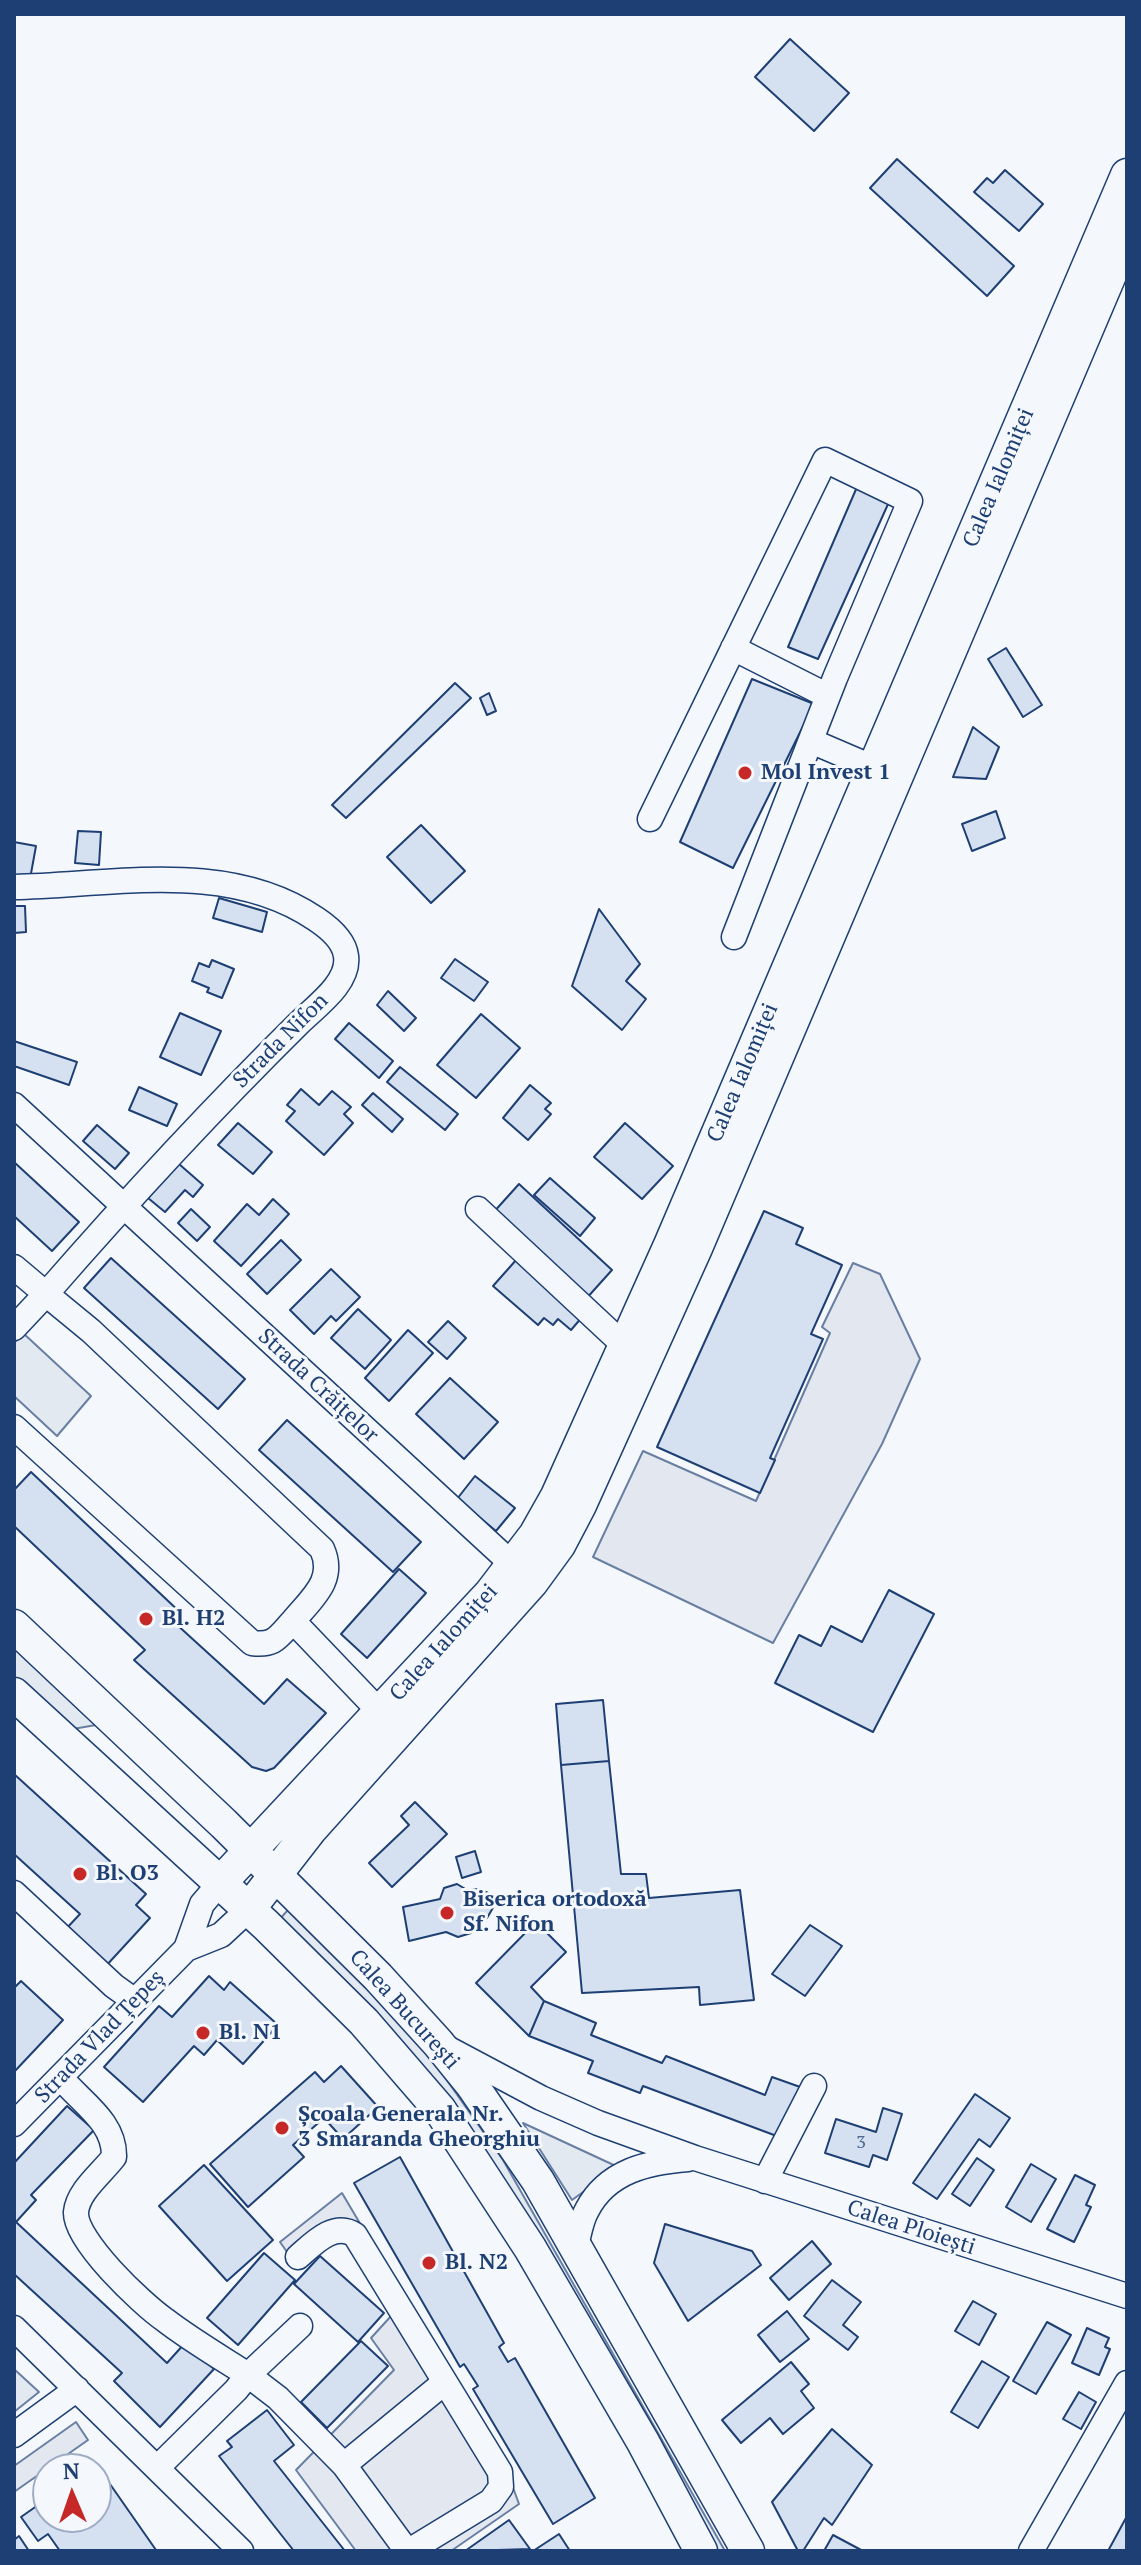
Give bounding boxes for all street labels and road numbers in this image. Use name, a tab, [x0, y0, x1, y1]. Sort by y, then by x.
street label: Calea Ialomiței	[958, 404, 1040, 552]
street label: Strada Nifon	[228, 988, 334, 1094]
street label: Calea Ialomiței	[702, 999, 784, 1147]
street label: Strada Crăițelor	[252, 1323, 384, 1449]
street label: Calea Ialomiței	[385, 1579, 503, 1707]
street label: Calea București	[343, 1945, 465, 2075]
street label: Strada Vlad Țepeș	[30, 1965, 170, 2109]
street label: Calea Ploiești	[844, 2195, 978, 2261]

